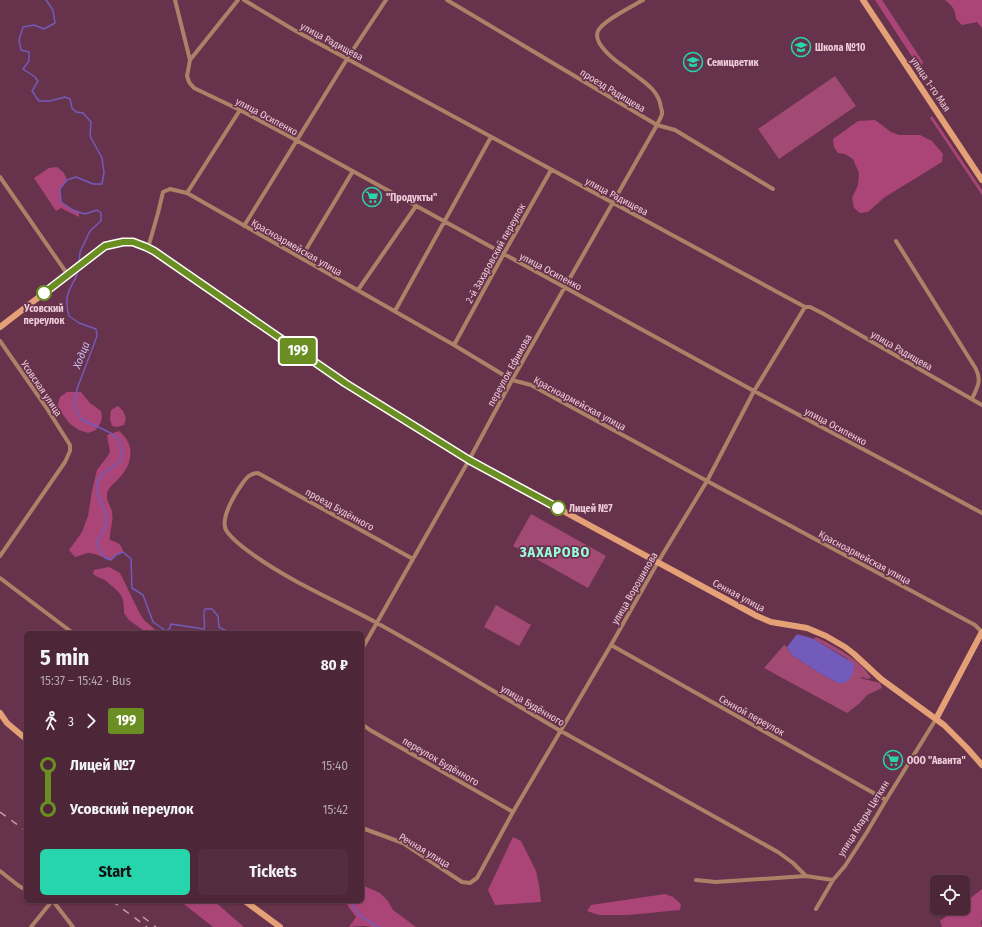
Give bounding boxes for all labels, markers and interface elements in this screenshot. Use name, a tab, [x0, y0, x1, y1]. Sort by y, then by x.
street label: улица Радищева	[298, 20, 365, 63]
school or university icon: Школа №10	[790, 36, 812, 58]
place label: Школа №10	[815, 42, 866, 54]
school or university icon: Семицветик	[682, 51, 704, 73]
street label: улица 1-го Мая	[908, 55, 953, 114]
place label: Семицветик	[707, 57, 759, 69]
street label: проезд Радищева	[578, 67, 647, 115]
street label: улица Осипенко	[233, 95, 300, 138]
street label: улица Радищева	[583, 175, 650, 218]
supermarket icon: "Продукты"	[361, 186, 383, 208]
place label: "Продукты"	[386, 192, 437, 204]
street label: 2-й Захаровский переулок	[463, 201, 528, 305]
street label: Красноармейская улица	[249, 217, 344, 279]
street label: улица Осипенко	[517, 250, 584, 293]
marker: Усовский переулок	[36, 285, 52, 301]
place label: Усовский переулок	[23, 303, 65, 327]
street label: улица Радищева	[868, 328, 935, 373]
street label: переулок Ефимова	[485, 332, 535, 409]
line badge: 199	[275, 338, 321, 364]
water label: Ходца	[70, 340, 93, 372]
text: 199	[288, 342, 308, 359]
street label: Усовская улица	[17, 357, 64, 419]
street label: Красноармейская улица	[531, 374, 628, 433]
street label: улица Осипенко	[802, 405, 869, 448]
street label: проезд Будённого	[303, 486, 376, 534]
marker: Лицей №7	[550, 500, 566, 516]
place label: Лицей №7	[569, 503, 613, 515]
street label: Красноармейская улица	[816, 528, 913, 587]
district label: ЗАХАРОВО	[519, 544, 590, 561]
street label: улица Ворошилова	[609, 550, 660, 627]
street label: Сенная улица	[710, 577, 767, 615]
text: 5 min	[40, 644, 89, 671]
text: 80 ₽	[321, 656, 348, 674]
text: 15:37 – 15:42 · Bus	[40, 673, 131, 688]
street label: улица Будённого	[498, 683, 567, 729]
street label: Сенной переулок	[717, 693, 787, 739]
icon: walk	[40, 710, 62, 732]
icon: forward	[80, 710, 102, 732]
text: 199	[116, 712, 136, 729]
text: 3	[68, 714, 74, 729]
street label: переулок Будённого	[400, 735, 481, 789]
supermarket icon: ООО "Аванта"	[882, 749, 904, 771]
place label: ООО "Аванта"	[907, 755, 966, 767]
text: Лицей №7	[70, 756, 135, 774]
text: 15:40	[321, 758, 348, 773]
street label: улица Клары Цеткин	[836, 778, 892, 859]
text: Усовский переулок	[70, 800, 194, 818]
text: 15:42	[322, 802, 348, 817]
street label: Речная улица	[397, 831, 452, 871]
button: Start	[40, 849, 190, 895]
button: Tickets	[198, 849, 348, 895]
map controls	[930, 875, 970, 915]
button: locate	[930, 875, 970, 915]

